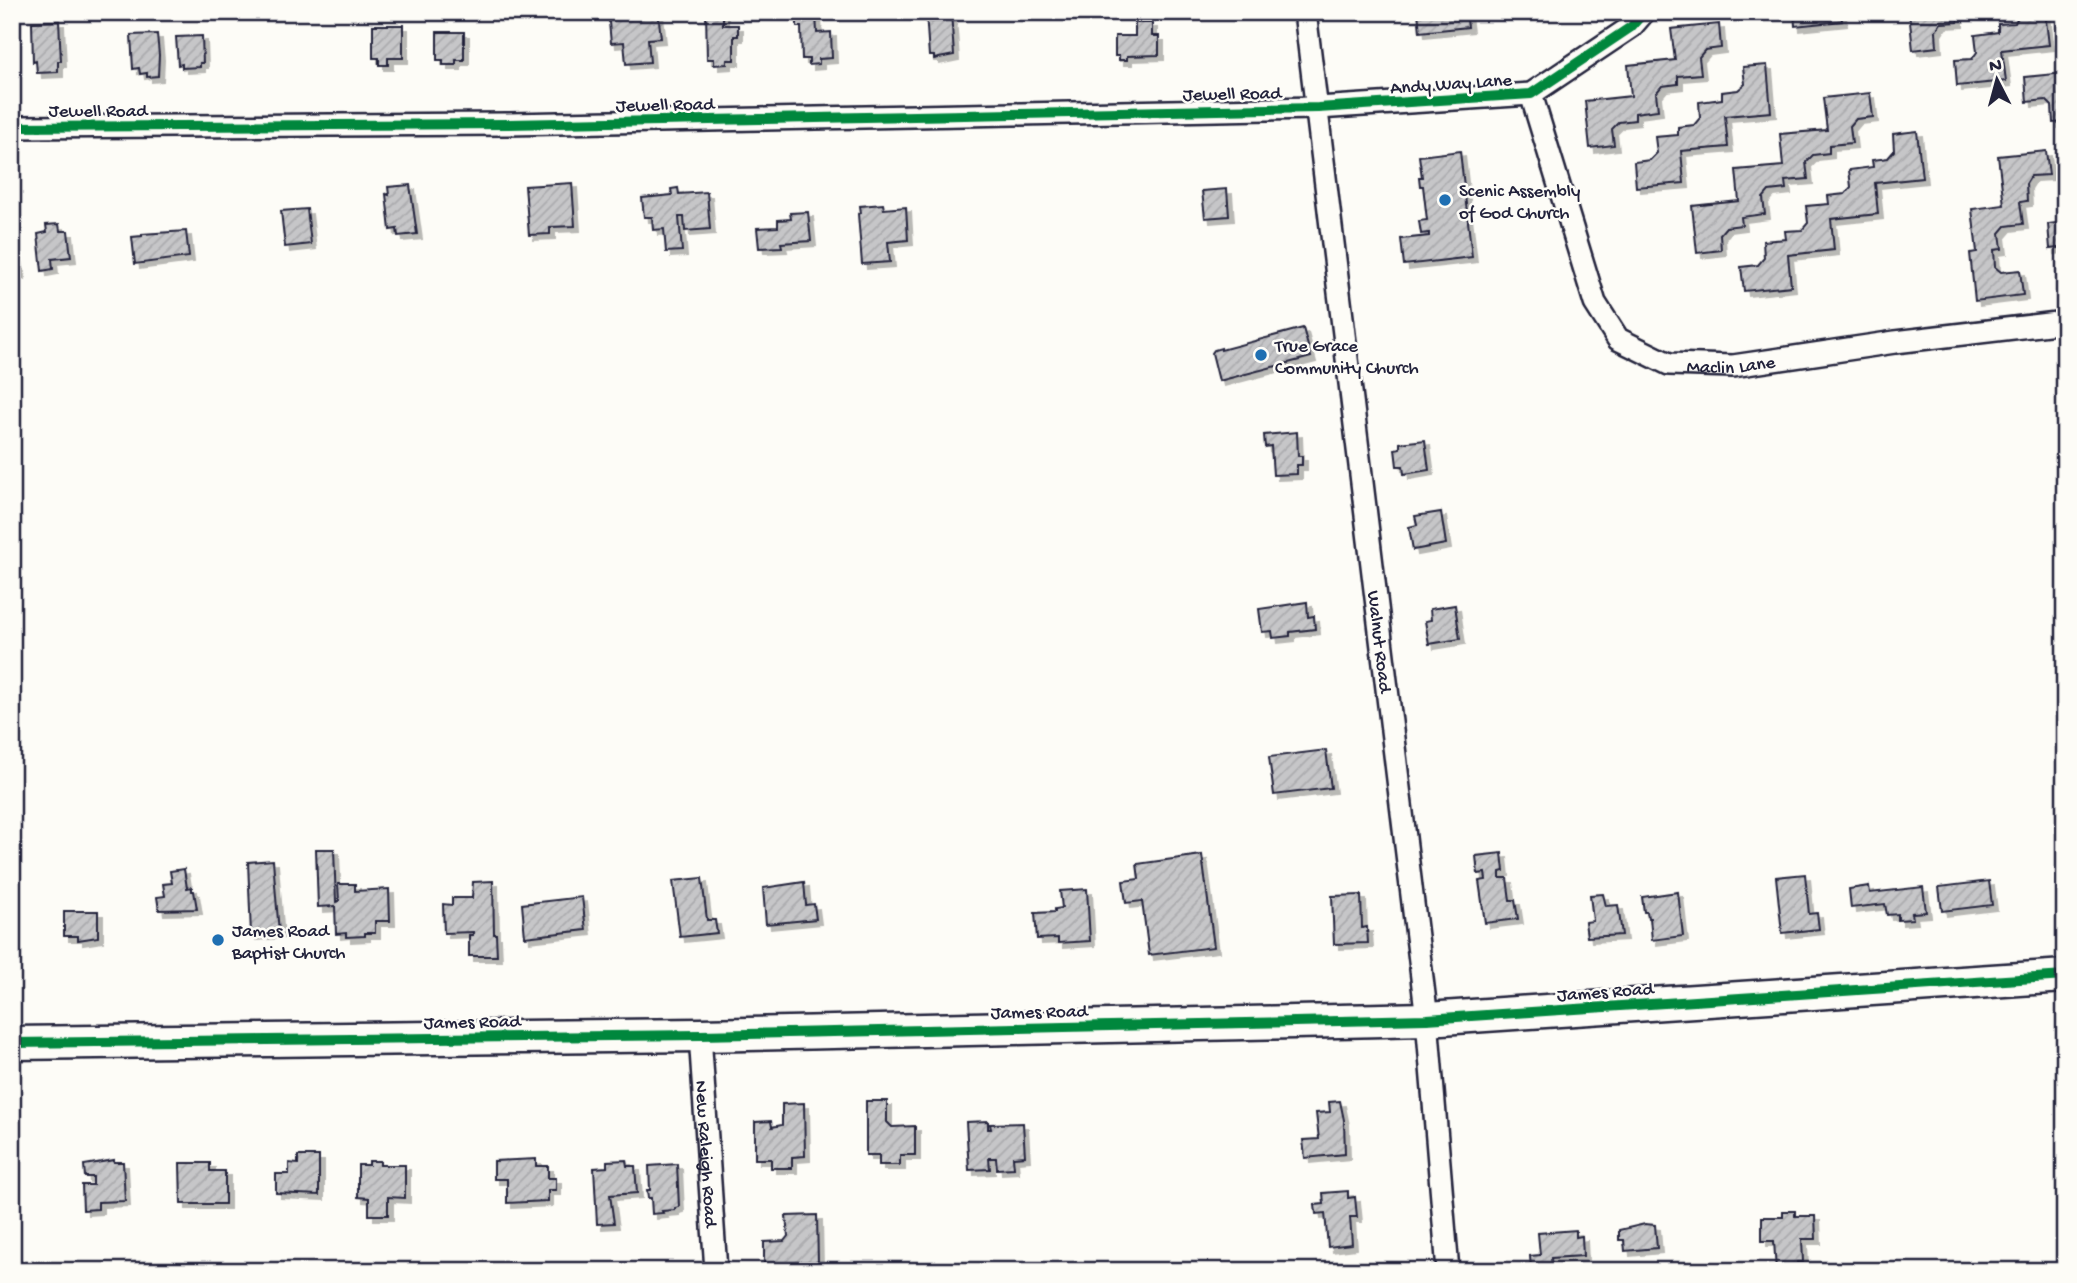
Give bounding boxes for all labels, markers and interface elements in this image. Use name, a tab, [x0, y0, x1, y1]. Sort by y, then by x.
north arrow	[1962, 46, 2032, 116]
text: N	[1988, 54, 2003, 79]
street label: Andy Way Lane	[1390, 70, 1513, 101]
street label: Jewell Road	[1182, 83, 1283, 108]
street label: Jewell Road	[615, 94, 716, 119]
street label: Jewell Road	[49, 101, 149, 124]
place label: Scenic Assembly of God Church	[1459, 181, 1581, 226]
marker: Scenic Assembly of God Church	[1437, 192, 1453, 208]
place label: True Grace Community Church	[1274, 336, 1419, 381]
marker: True Grace Community Church	[1253, 347, 1269, 363]
street label: Maclin Lane	[1686, 352, 1777, 381]
street label: Walnut Road	[1360, 589, 1396, 696]
place label: James Road Baptist Church	[231, 921, 346, 966]
marker: James Road Baptist Church	[210, 932, 226, 948]
street label: James Road	[1556, 979, 1656, 1008]
street label: James Road	[990, 1001, 1090, 1026]
street label: James Road	[423, 1011, 523, 1036]
street label: New Raleigh Road	[688, 1080, 721, 1230]

